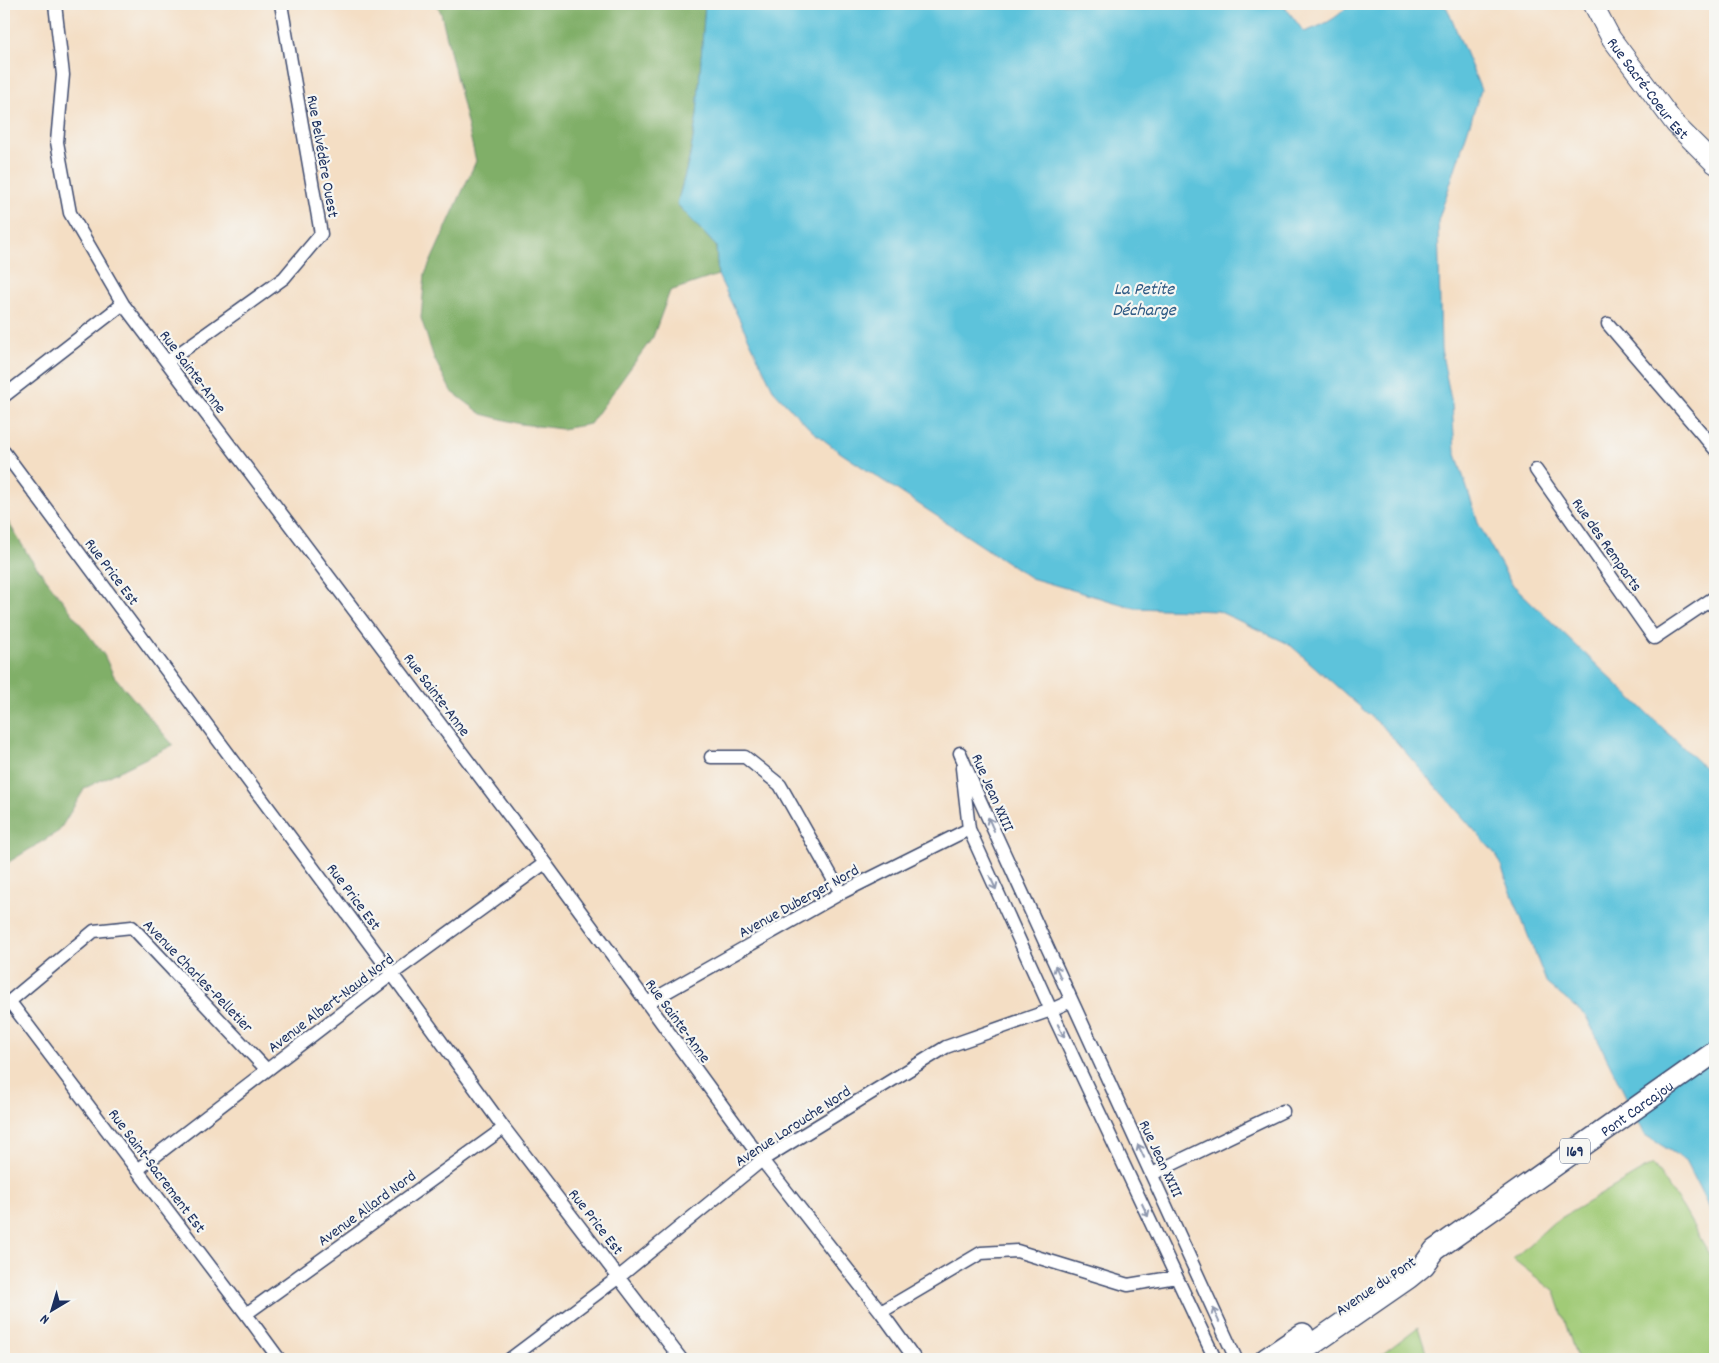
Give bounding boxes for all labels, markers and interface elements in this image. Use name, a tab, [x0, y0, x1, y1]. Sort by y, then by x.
street label: Rue Sacré-Coeur Est	[1600, 33, 1693, 146]
street label: Rue Belvédère Ouest	[299, 93, 344, 220]
water label: La Petite Décharge	[1112, 278, 1177, 324]
street label: Rue Sainte-Anne	[153, 326, 231, 419]
street label: Rue des Remparts	[1565, 494, 1647, 597]
street label: Rue Price Est	[78, 534, 144, 611]
street label: Rue Sainte-Anne	[397, 649, 475, 742]
street label: Rue Jean XXIII	[964, 750, 1019, 836]
one-way arrow	[985, 817, 995, 832]
street label: Rue Price Est	[320, 859, 386, 936]
street label: Avenue Duberger Nord	[735, 859, 864, 945]
one-way arrow	[989, 875, 999, 890]
street label: Avenue Charles-Pelletier	[137, 915, 258, 1039]
street label: Avenue Albert-Naud Nord	[263, 949, 400, 1059]
one-way arrow	[1053, 965, 1062, 980]
street label: Rue Sainte-Anne	[639, 975, 715, 1068]
one-way arrow	[1057, 1023, 1067, 1038]
street label: Pont Carcajou	[1596, 1076, 1679, 1144]
street label: Avenue Larouche Nord	[731, 1081, 856, 1173]
street label: Rue Saint-Sacrement Est	[102, 1104, 211, 1239]
street label: Rue Jean XXIII	[1132, 1117, 1188, 1202]
road number: 169	[1560, 1138, 1590, 1164]
one-way arrow	[1136, 1144, 1145, 1159]
street label: Avenue Allard Nord	[313, 1165, 422, 1253]
street label: Rue Price Est	[562, 1185, 628, 1261]
one-way arrow	[1141, 1202, 1150, 1217]
street label: Avenue du Pont	[1331, 1251, 1422, 1323]
north arrow	[28, 1286, 78, 1336]
one-way arrow	[1210, 1308, 1220, 1323]
text: N	[36, 1309, 54, 1329]

